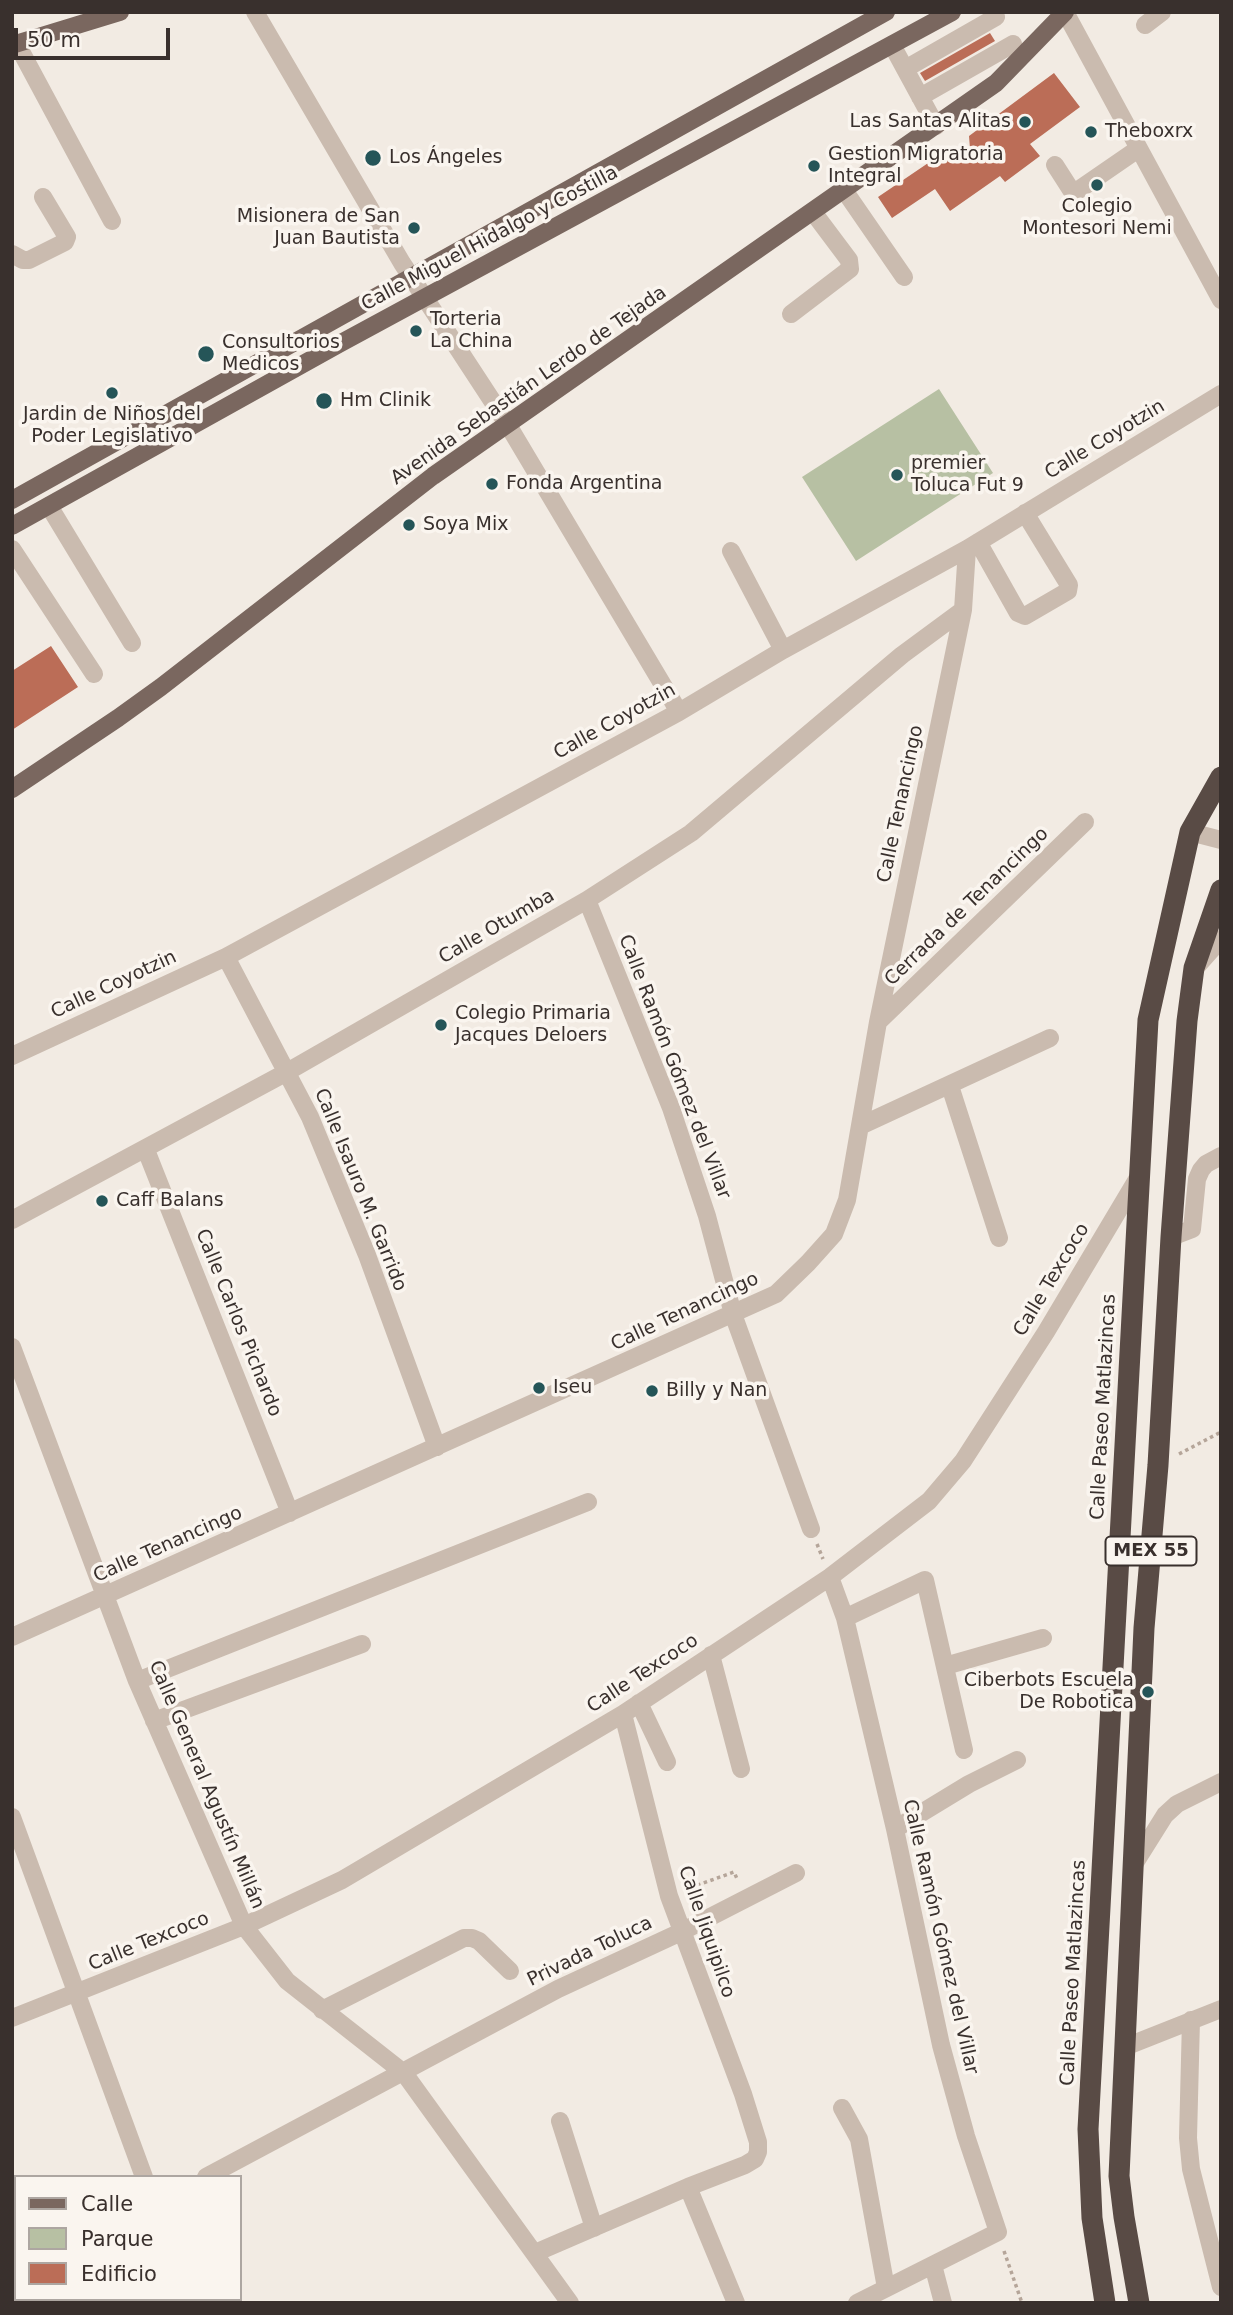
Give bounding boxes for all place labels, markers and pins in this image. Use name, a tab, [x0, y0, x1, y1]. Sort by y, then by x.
place label: Las Santas Alitas	[850, 111, 1011, 133]
marker: Las Santas Alitas	[1017, 114, 1033, 130]
place label: Theboxrx	[1105, 121, 1193, 143]
marker: Theboxrx	[1083, 124, 1099, 140]
place label: Gestion Migratoria Integral	[828, 144, 1004, 188]
place label: Los Ángeles	[389, 147, 502, 169]
marker: Los Ángeles	[363, 148, 383, 168]
marker: Gestion Migratoria Integral	[806, 158, 822, 174]
marker: Colegio Montesori Nemi	[1089, 177, 1105, 193]
place label: Colegio Montesori Nemi	[1022, 196, 1172, 240]
place label: Misionera de San Juan Bautista	[237, 206, 400, 250]
marker: Misionera de San Juan Bautista	[406, 220, 422, 236]
place label: Torteria La China	[430, 309, 513, 353]
marker: Torteria La China	[408, 323, 424, 339]
place label: Consultorios Medicos	[222, 332, 340, 376]
marker: Consultorios Medicos	[196, 344, 216, 364]
marker: Jardin de Niños del Poder Legislativo	[104, 385, 120, 401]
place label: Hm Clinik	[340, 390, 431, 412]
marker: Hm Clinik	[314, 391, 334, 411]
place label: Jardin de Niños del Poder Legislativo	[23, 404, 201, 448]
place label: premier Toluca Fut 9	[911, 453, 1024, 497]
marker: premier Toluca Fut 9	[889, 467, 905, 483]
place label: Fonda Argentina	[506, 473, 662, 495]
marker: Fonda Argentina	[484, 476, 500, 492]
place label: Soya Mix	[423, 514, 509, 536]
marker: Soya Mix	[401, 517, 417, 533]
place label: Colegio Primaria Jacques Deloers	[455, 1003, 611, 1047]
marker: Colegio Primaria Jacques Deloers	[433, 1017, 449, 1033]
place label: Caff Balans	[116, 1190, 224, 1212]
marker: Caff Balans	[94, 1193, 110, 1209]
place label: Iseu	[553, 1377, 592, 1399]
marker: Iseu	[531, 1380, 547, 1396]
place label: Billy y Nan	[666, 1380, 767, 1402]
marker: Billy y Nan	[644, 1383, 660, 1399]
place label: Ciberbots Escuela De Robotica	[964, 1670, 1134, 1714]
marker: Ciberbots Escuela De Robotica	[1140, 1684, 1156, 1700]

